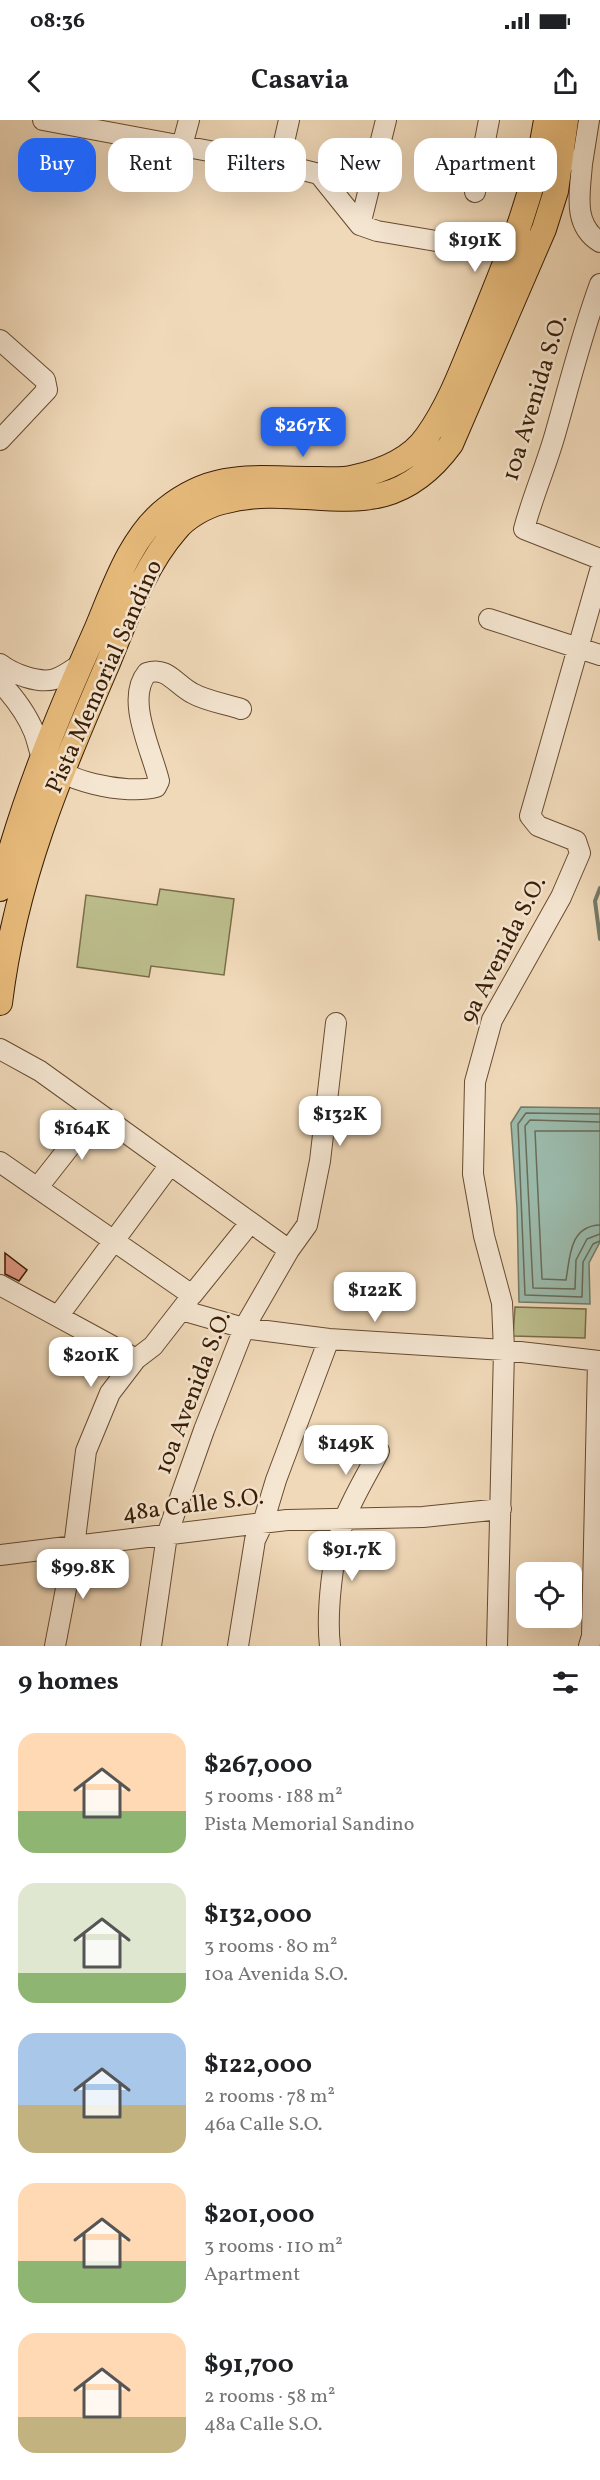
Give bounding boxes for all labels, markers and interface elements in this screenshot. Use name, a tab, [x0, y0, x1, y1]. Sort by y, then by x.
text: 08:36	[30, 6, 85, 37]
text: Casavia	[251, 62, 349, 100]
icon: back	[18, 65, 51, 98]
icon: share	[549, 65, 582, 98]
chip: Buy	[18, 138, 96, 192]
chip: Rent	[108, 138, 193, 192]
chip: Filters	[205, 138, 306, 192]
chip: New	[318, 138, 402, 192]
chip: Apartment	[414, 138, 557, 192]
pin: $191K	[433, 222, 517, 273]
text: $191K	[449, 227, 501, 255]
street label: 10a Avenida S.O.	[494, 310, 578, 486]
pin: $267K	[261, 407, 345, 458]
text: $267K	[275, 412, 331, 440]
street label: Pista Memorial Sandino	[38, 555, 172, 799]
street label: 9a Avenida S.O.	[452, 870, 556, 1030]
pin: $132K	[298, 1096, 382, 1147]
text: $132K	[313, 1101, 367, 1129]
pin: $164K	[40, 1110, 124, 1161]
text: $164K	[54, 1115, 110, 1143]
pin: $122K	[333, 1272, 417, 1323]
text: $122K	[348, 1277, 402, 1305]
street label: 10a Avenida S.O.	[147, 1306, 241, 1480]
pin: $201K	[49, 1337, 133, 1388]
text: $201K	[63, 1342, 119, 1370]
pin: $149K	[304, 1425, 388, 1476]
text: $149K	[318, 1430, 374, 1458]
street label: 48a Calle S.O.	[120, 1480, 266, 1532]
pin: $91.7K	[303, 1531, 401, 1582]
text: $91.7K	[322, 1536, 382, 1564]
pin: $99.8K	[34, 1549, 132, 1600]
text: $99.8K	[51, 1554, 115, 1582]
map controls	[516, 1562, 582, 1628]
button: locate	[516, 1562, 582, 1628]
text: 9 homes	[18, 1664, 119, 1700]
icon: filters	[549, 1666, 582, 1699]
text: $267,000	[204, 1747, 312, 1783]
icon: home	[66, 1757, 138, 1829]
text: 5 rooms · 188 m²	[204, 1783, 343, 1811]
text: Pista Memorial Sandino	[204, 1811, 414, 1839]
text: $132,000	[204, 1897, 312, 1933]
icon: home	[66, 1907, 138, 1979]
text: 3 rooms · 80 m²	[204, 1933, 337, 1961]
text: 10a Avenida S.O.	[204, 1961, 348, 1989]
text: $122,000	[204, 2047, 312, 2083]
icon: home	[66, 2057, 138, 2129]
text: 2 rooms · 78 m²	[204, 2083, 335, 2111]
text: 46a Calle S.O.	[204, 2111, 323, 2139]
text: $201,000	[204, 2197, 314, 2233]
icon: home	[66, 2207, 138, 2279]
text: 3 rooms · 110 m²	[204, 2233, 343, 2261]
text: Apartment	[204, 2261, 300, 2289]
text: $91,700	[204, 2347, 294, 2383]
icon: home	[66, 2357, 138, 2429]
text: 2 rooms · 58 m²	[204, 2383, 335, 2411]
text: 48a Calle S.O.	[204, 2411, 322, 2439]

